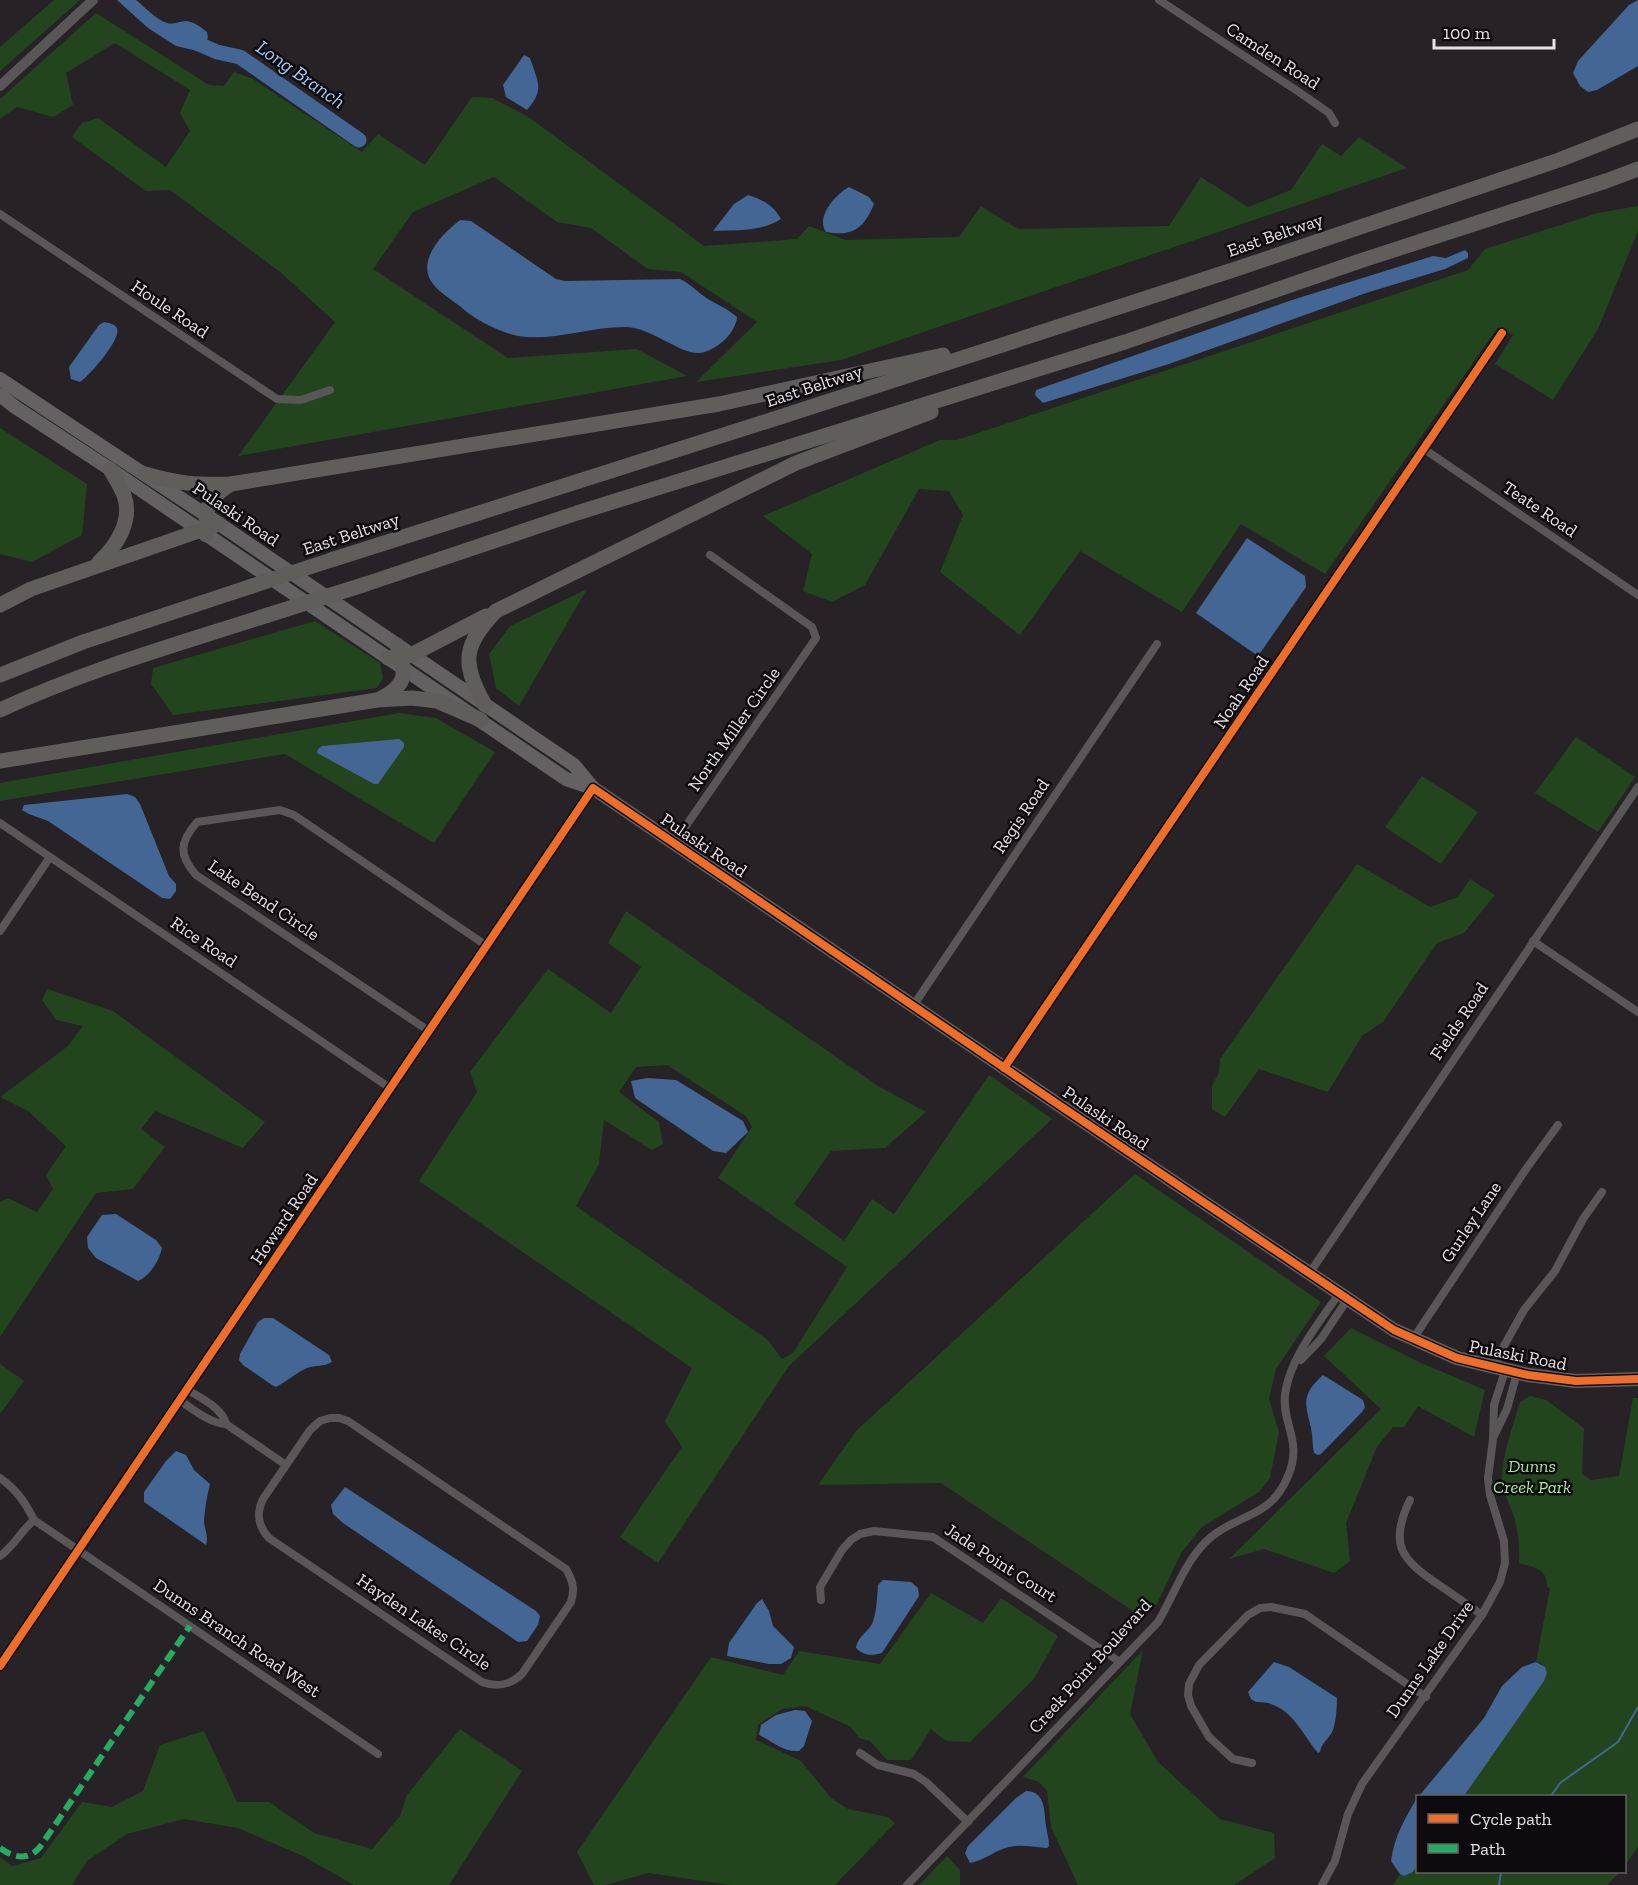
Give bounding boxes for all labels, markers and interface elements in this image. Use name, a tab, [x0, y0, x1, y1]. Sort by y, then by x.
scale bar	[1434, 12, 1554, 50]
street label: Camden Road	[1222, 18, 1324, 95]
text: 100 m	[1443, 22, 1491, 44]
water label: Long Branch	[252, 35, 350, 113]
street label: East Beltway	[1224, 208, 1327, 262]
street label: Houle Road	[127, 275, 213, 343]
street label: East Beltway	[763, 360, 866, 412]
street label: Teate Road	[1499, 476, 1582, 542]
street label: Pulaski Road	[189, 477, 283, 551]
street label: East Beltway	[300, 508, 403, 560]
street label: Noah Road	[1209, 651, 1274, 733]
street label: North Miller Circle	[683, 663, 785, 795]
street label: Regis Road	[988, 775, 1054, 857]
street label: Pulaski Road	[657, 808, 751, 882]
street label: Lake Bend Circle	[204, 855, 324, 945]
street label: Rice Road	[166, 912, 242, 972]
street label: Fields Road	[1425, 978, 1493, 1064]
street label: Pulaski Road	[1059, 1081, 1153, 1155]
street label: Howard Road	[246, 1169, 323, 1269]
street label: Gurley Lane	[1436, 1177, 1506, 1267]
street label: Pulaski Road	[1467, 1335, 1569, 1375]
park label: Dunns Creek Park	[1493, 1455, 1571, 1498]
street label: Jade Point Court	[941, 1519, 1061, 1608]
street label: Hayden Lakes Circle	[353, 1569, 495, 1675]
street label: Dunns Branch Road West	[149, 1574, 325, 1702]
street label: Creek Point Boulevard	[1024, 1594, 1156, 1738]
street label: Dunns Lake Drive	[1381, 1596, 1479, 1722]
legend	[1416, 1795, 1626, 1873]
text: Cycle path	[1470, 1808, 1552, 1830]
text: Path	[1470, 1838, 1506, 1860]

